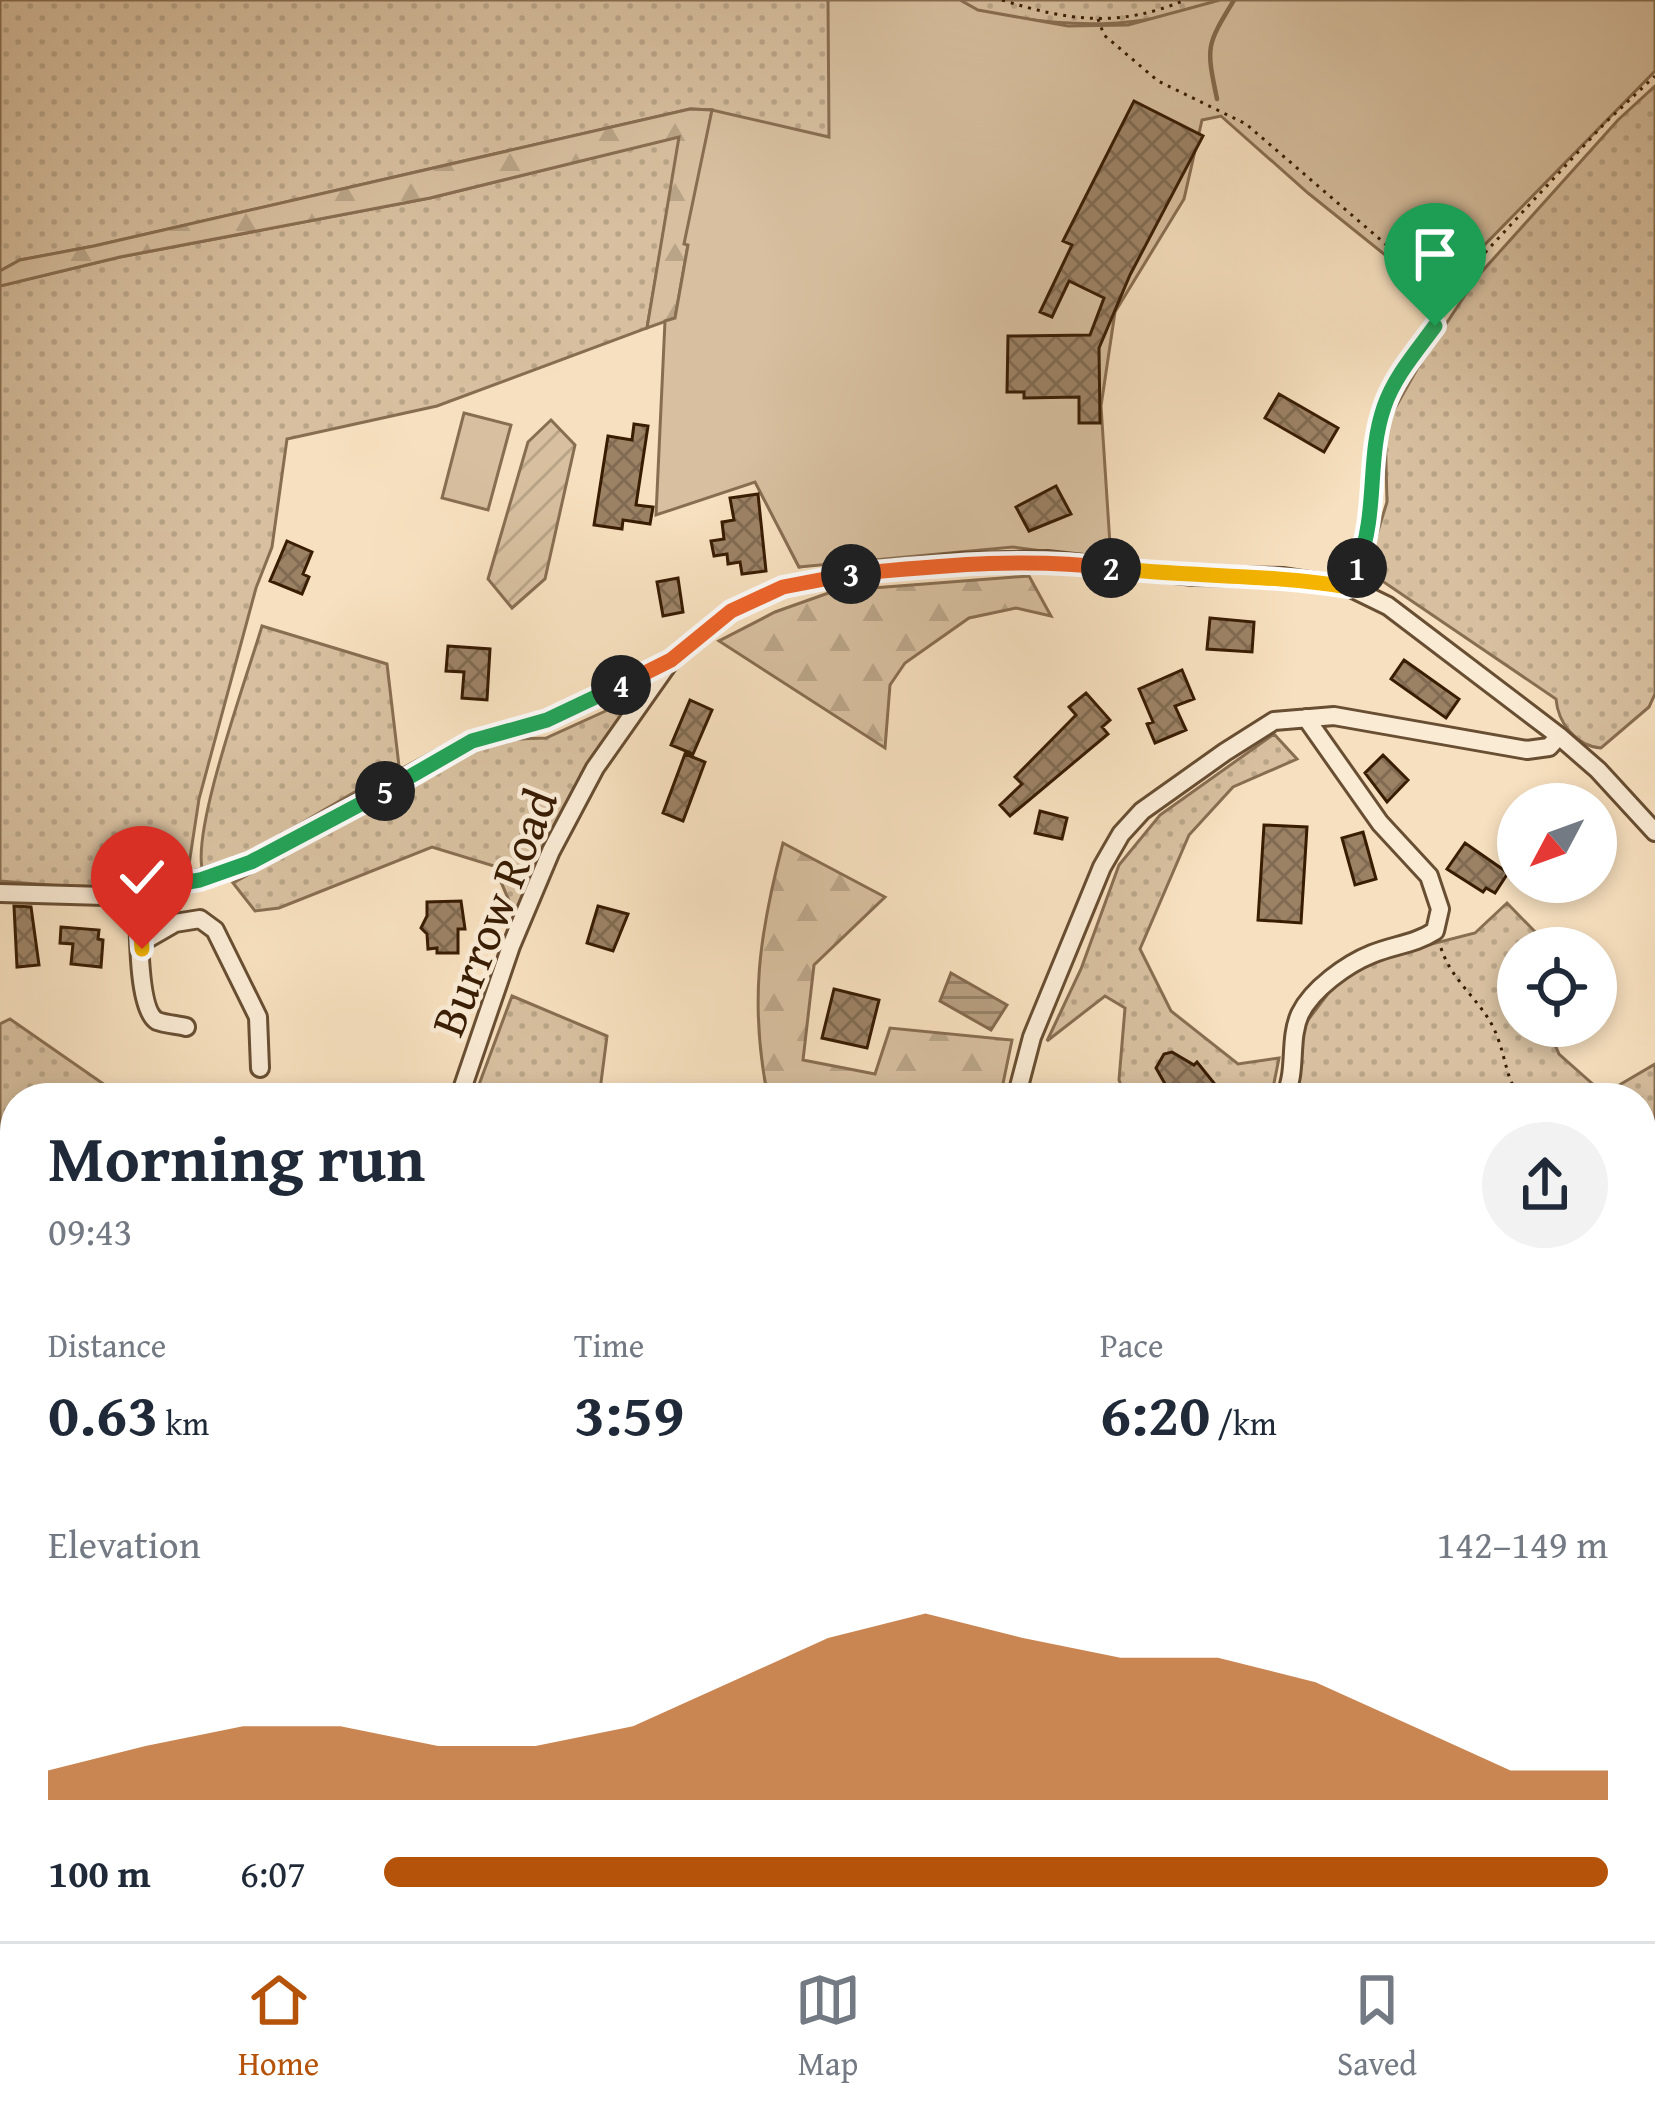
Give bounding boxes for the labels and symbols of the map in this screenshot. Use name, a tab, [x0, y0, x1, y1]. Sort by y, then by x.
pin	[1384, 203, 1486, 326]
pin: 2	[1081, 538, 1141, 598]
pin: 1	[1327, 538, 1387, 598]
pin: 3	[821, 544, 881, 604]
pin: 4	[591, 655, 651, 715]
pin: 5	[355, 761, 415, 821]
street label: Burrow Road	[411, 777, 575, 1046]
north arrow	[1497, 783, 1617, 903]
pin	[91, 826, 193, 949]

